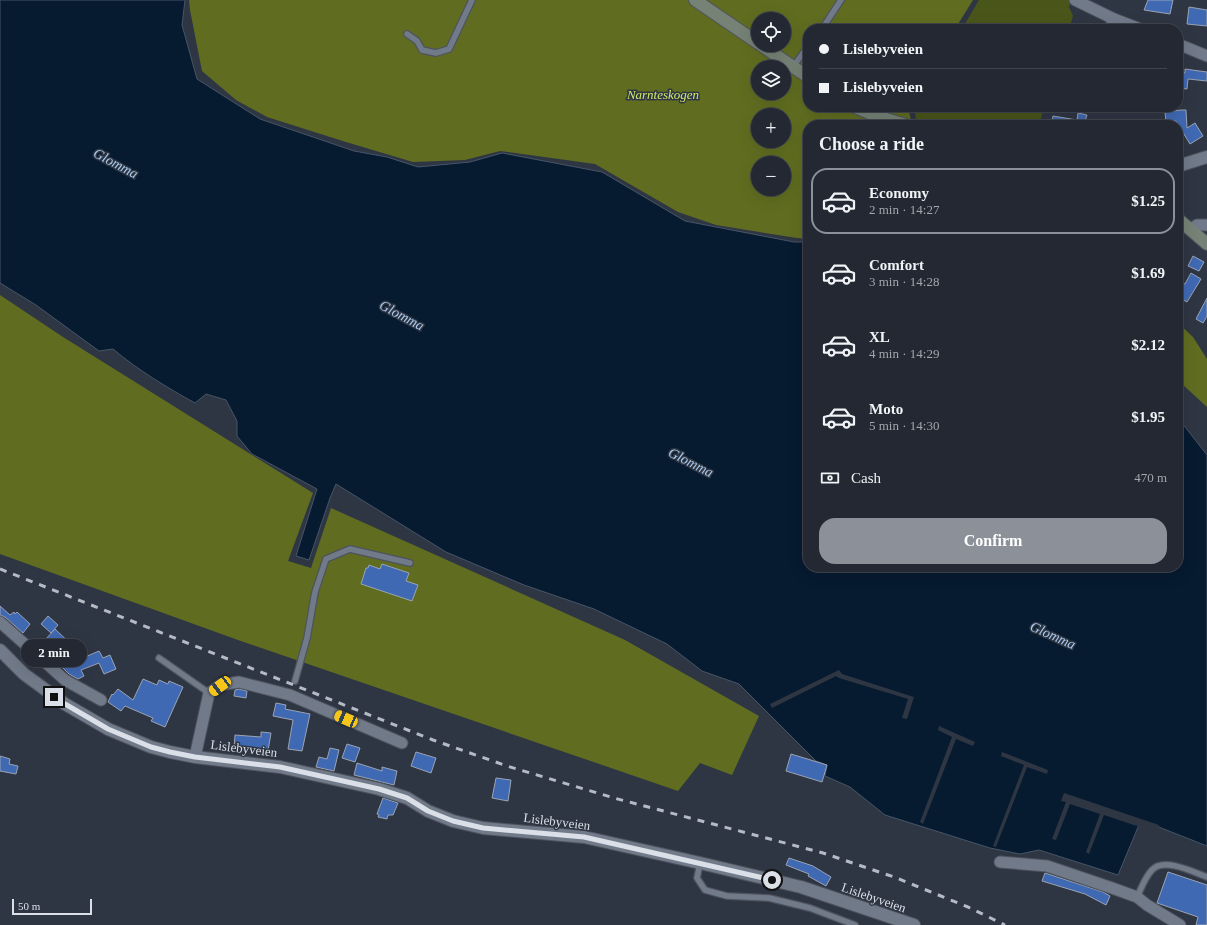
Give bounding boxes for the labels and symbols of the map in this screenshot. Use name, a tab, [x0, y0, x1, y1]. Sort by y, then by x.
park label: Narnteskogen	[626, 87, 699, 102]
water label: Glomma	[91, 145, 141, 181]
water label: Glomma	[377, 297, 427, 333]
water label: Glomma	[666, 445, 716, 480]
water label: Glomma	[1028, 619, 1078, 652]
callout: 2 min	[21, 639, 87, 667]
car	[207, 674, 233, 698]
route end	[45, 688, 63, 706]
car	[333, 709, 359, 729]
street label: Lislebyveien	[210, 737, 279, 760]
street label: Lislebyveien	[523, 810, 592, 833]
route start	[763, 871, 781, 889]
street label: Lislebyveien	[840, 879, 908, 916]
scale bar	[12, 897, 92, 916]

